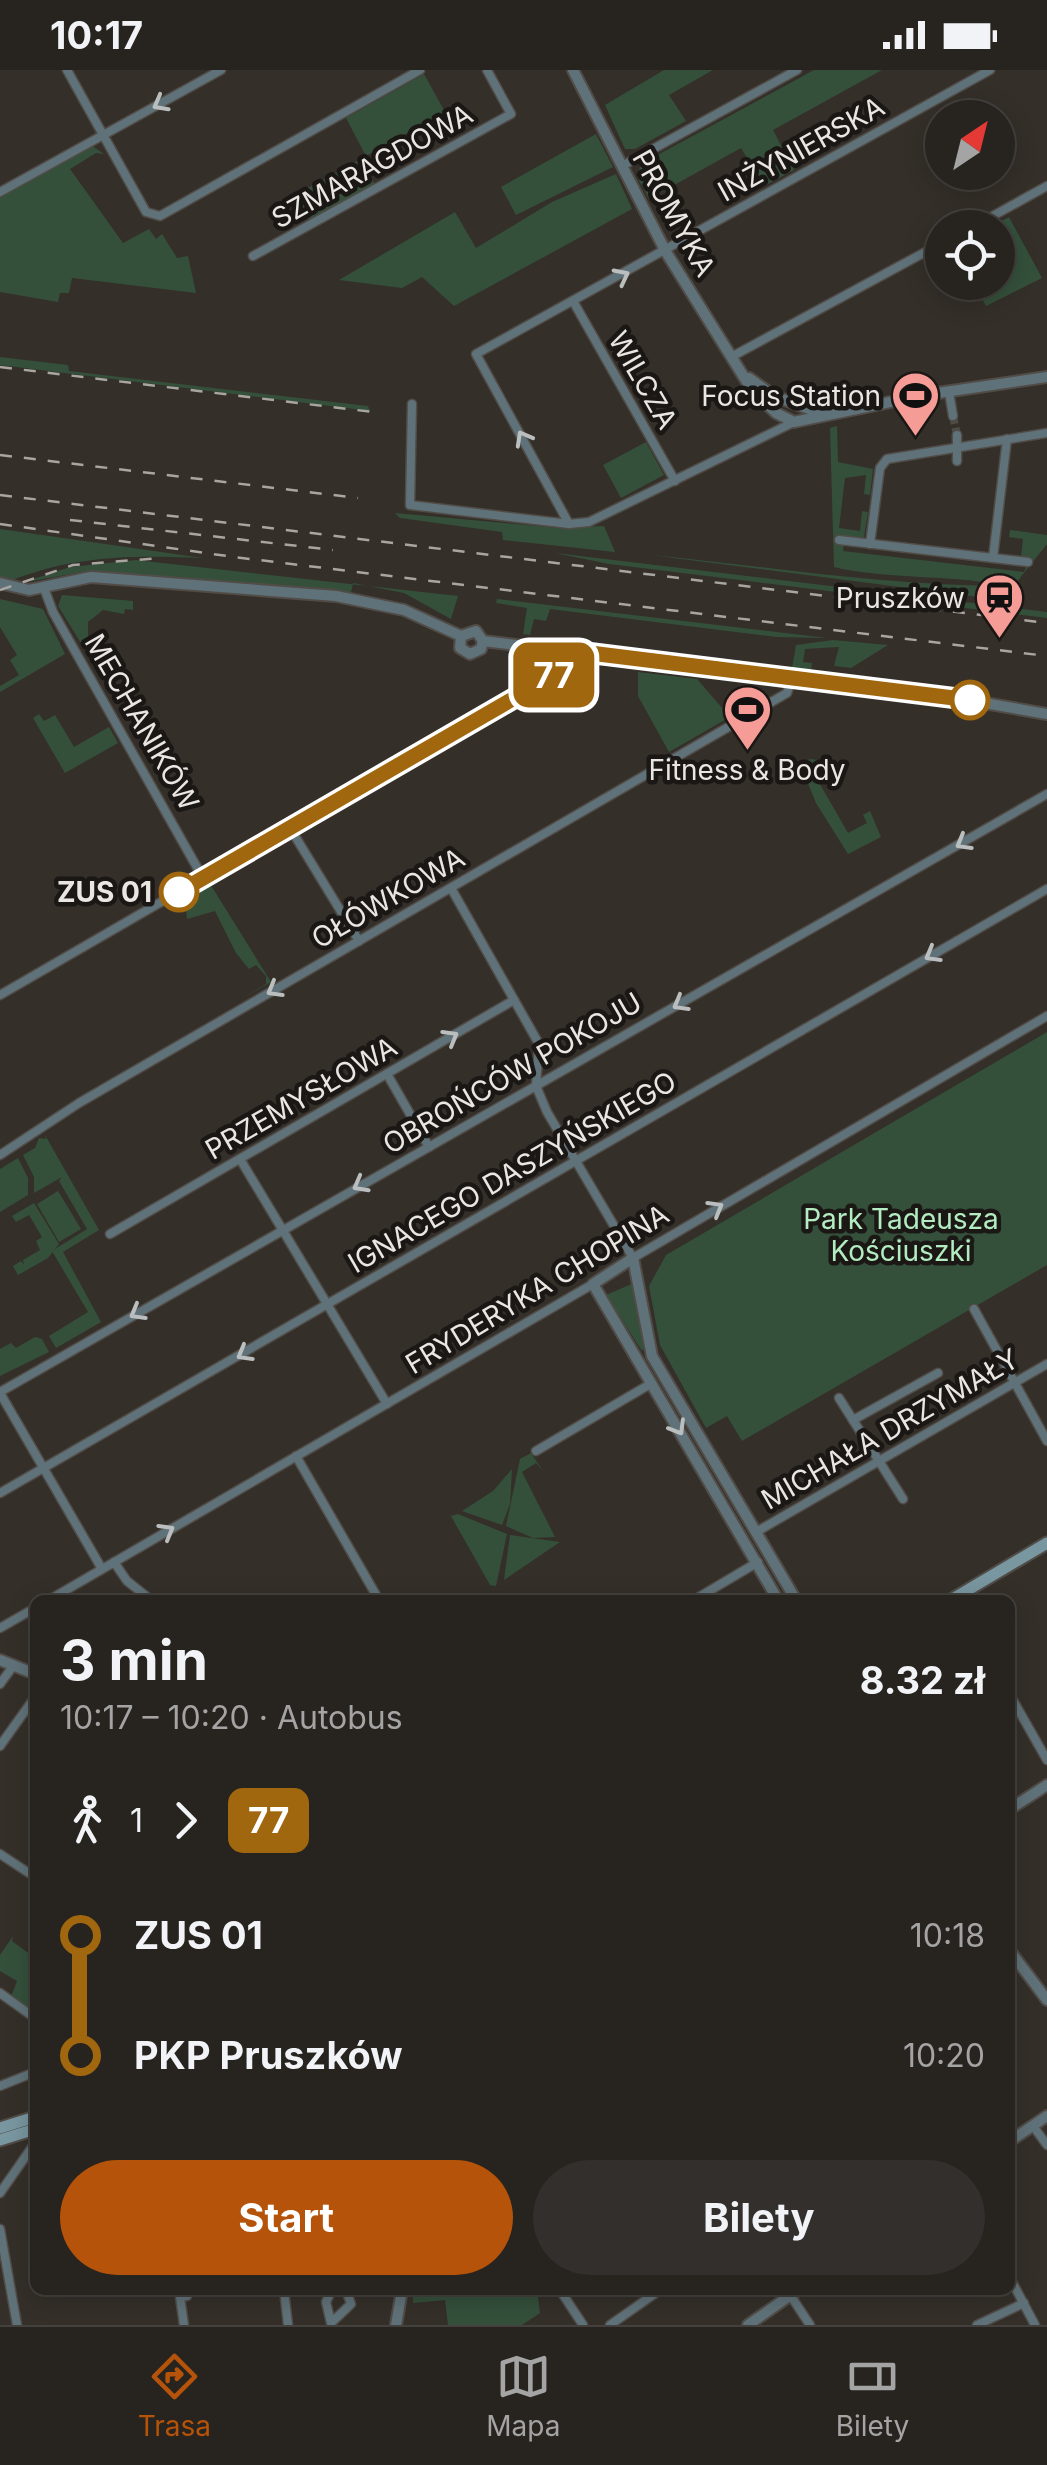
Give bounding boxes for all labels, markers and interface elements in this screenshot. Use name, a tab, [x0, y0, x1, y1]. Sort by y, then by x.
text: 10:17	[50, 12, 143, 58]
street label: INŻYNIERSKA	[712, 89, 890, 209]
one-way arrow	[153, 91, 171, 111]
street label: SZMARAGDOWA	[266, 97, 478, 235]
north arrow	[925, 100, 1015, 190]
map controls	[925, 100, 1015, 300]
street label: PROMYKA	[625, 144, 723, 282]
button: locate	[925, 210, 1015, 300]
one-way arrow	[612, 269, 630, 288]
street label: WILCZA	[601, 325, 685, 435]
sports icon: Focus Station	[890, 370, 942, 438]
place label: Focus Station	[701, 379, 881, 413]
one-way arrow	[516, 431, 536, 449]
station icon: Pruszków	[974, 572, 1026, 640]
place label: Pruszków	[836, 581, 965, 615]
street label: MECHANIKÓW	[78, 628, 206, 816]
line badge: 77	[509, 642, 599, 708]
text: 77	[533, 654, 575, 696]
unlabelled marker	[951, 681, 989, 719]
sports icon: Fitness & Body	[721, 684, 773, 752]
place label: Fitness & Body	[649, 753, 845, 787]
one-way arrow	[955, 831, 973, 850]
street label: OŁÓWKOWA	[306, 841, 470, 955]
marker: ZUS 01	[160, 873, 198, 911]
place label: ZUS 01	[57, 875, 152, 909]
one-way arrow	[925, 943, 943, 963]
one-way arrow	[267, 978, 285, 997]
street label: OBROŃCÓW POKOJU	[376, 984, 647, 1161]
one-way arrow	[673, 991, 691, 1011]
street label: PRZEMYSŁOWA	[199, 1029, 403, 1167]
one-way arrow	[440, 1030, 458, 1049]
street label: IGNACEGO DASZYŃSKIEGO	[341, 1063, 682, 1280]
one-way arrow	[353, 1173, 371, 1193]
street label: FRYDERYKA CHOPINA	[399, 1197, 675, 1381]
one-way arrow	[705, 1201, 723, 1220]
park label: Park Tadeusza Kościuszki	[803, 1202, 999, 1268]
one-way arrow	[130, 1301, 148, 1320]
one-way arrow	[236, 1341, 254, 1361]
street label: MICHAŁA DRZYMAŁY	[755, 1341, 1025, 1517]
one-way arrow	[666, 1417, 685, 1435]
one-way arrow	[156, 1524, 174, 1544]
text: 3 min	[60, 1627, 208, 1693]
text: 8.32 zł	[860, 1657, 985, 1703]
text: 10:17 – 10:20 · Autobus	[60, 1698, 403, 1737]
icon: walk	[60, 1793, 115, 1848]
icon: forward	[158, 1793, 213, 1848]
text: 77	[248, 1799, 289, 1841]
text: 1	[130, 1801, 143, 1840]
text: ZUS 01	[134, 1912, 263, 1958]
text: 10:18	[910, 1916, 985, 1955]
text: PKP Pruszków	[134, 2032, 403, 2078]
text: 10:20	[903, 2036, 985, 2075]
button: Start	[60, 2160, 513, 2275]
button: Bilety	[533, 2160, 985, 2275]
tab: Trasa	[138, 2349, 211, 2443]
tab: Mapa	[486, 2349, 560, 2443]
tab: Bilety	[836, 2349, 909, 2443]

